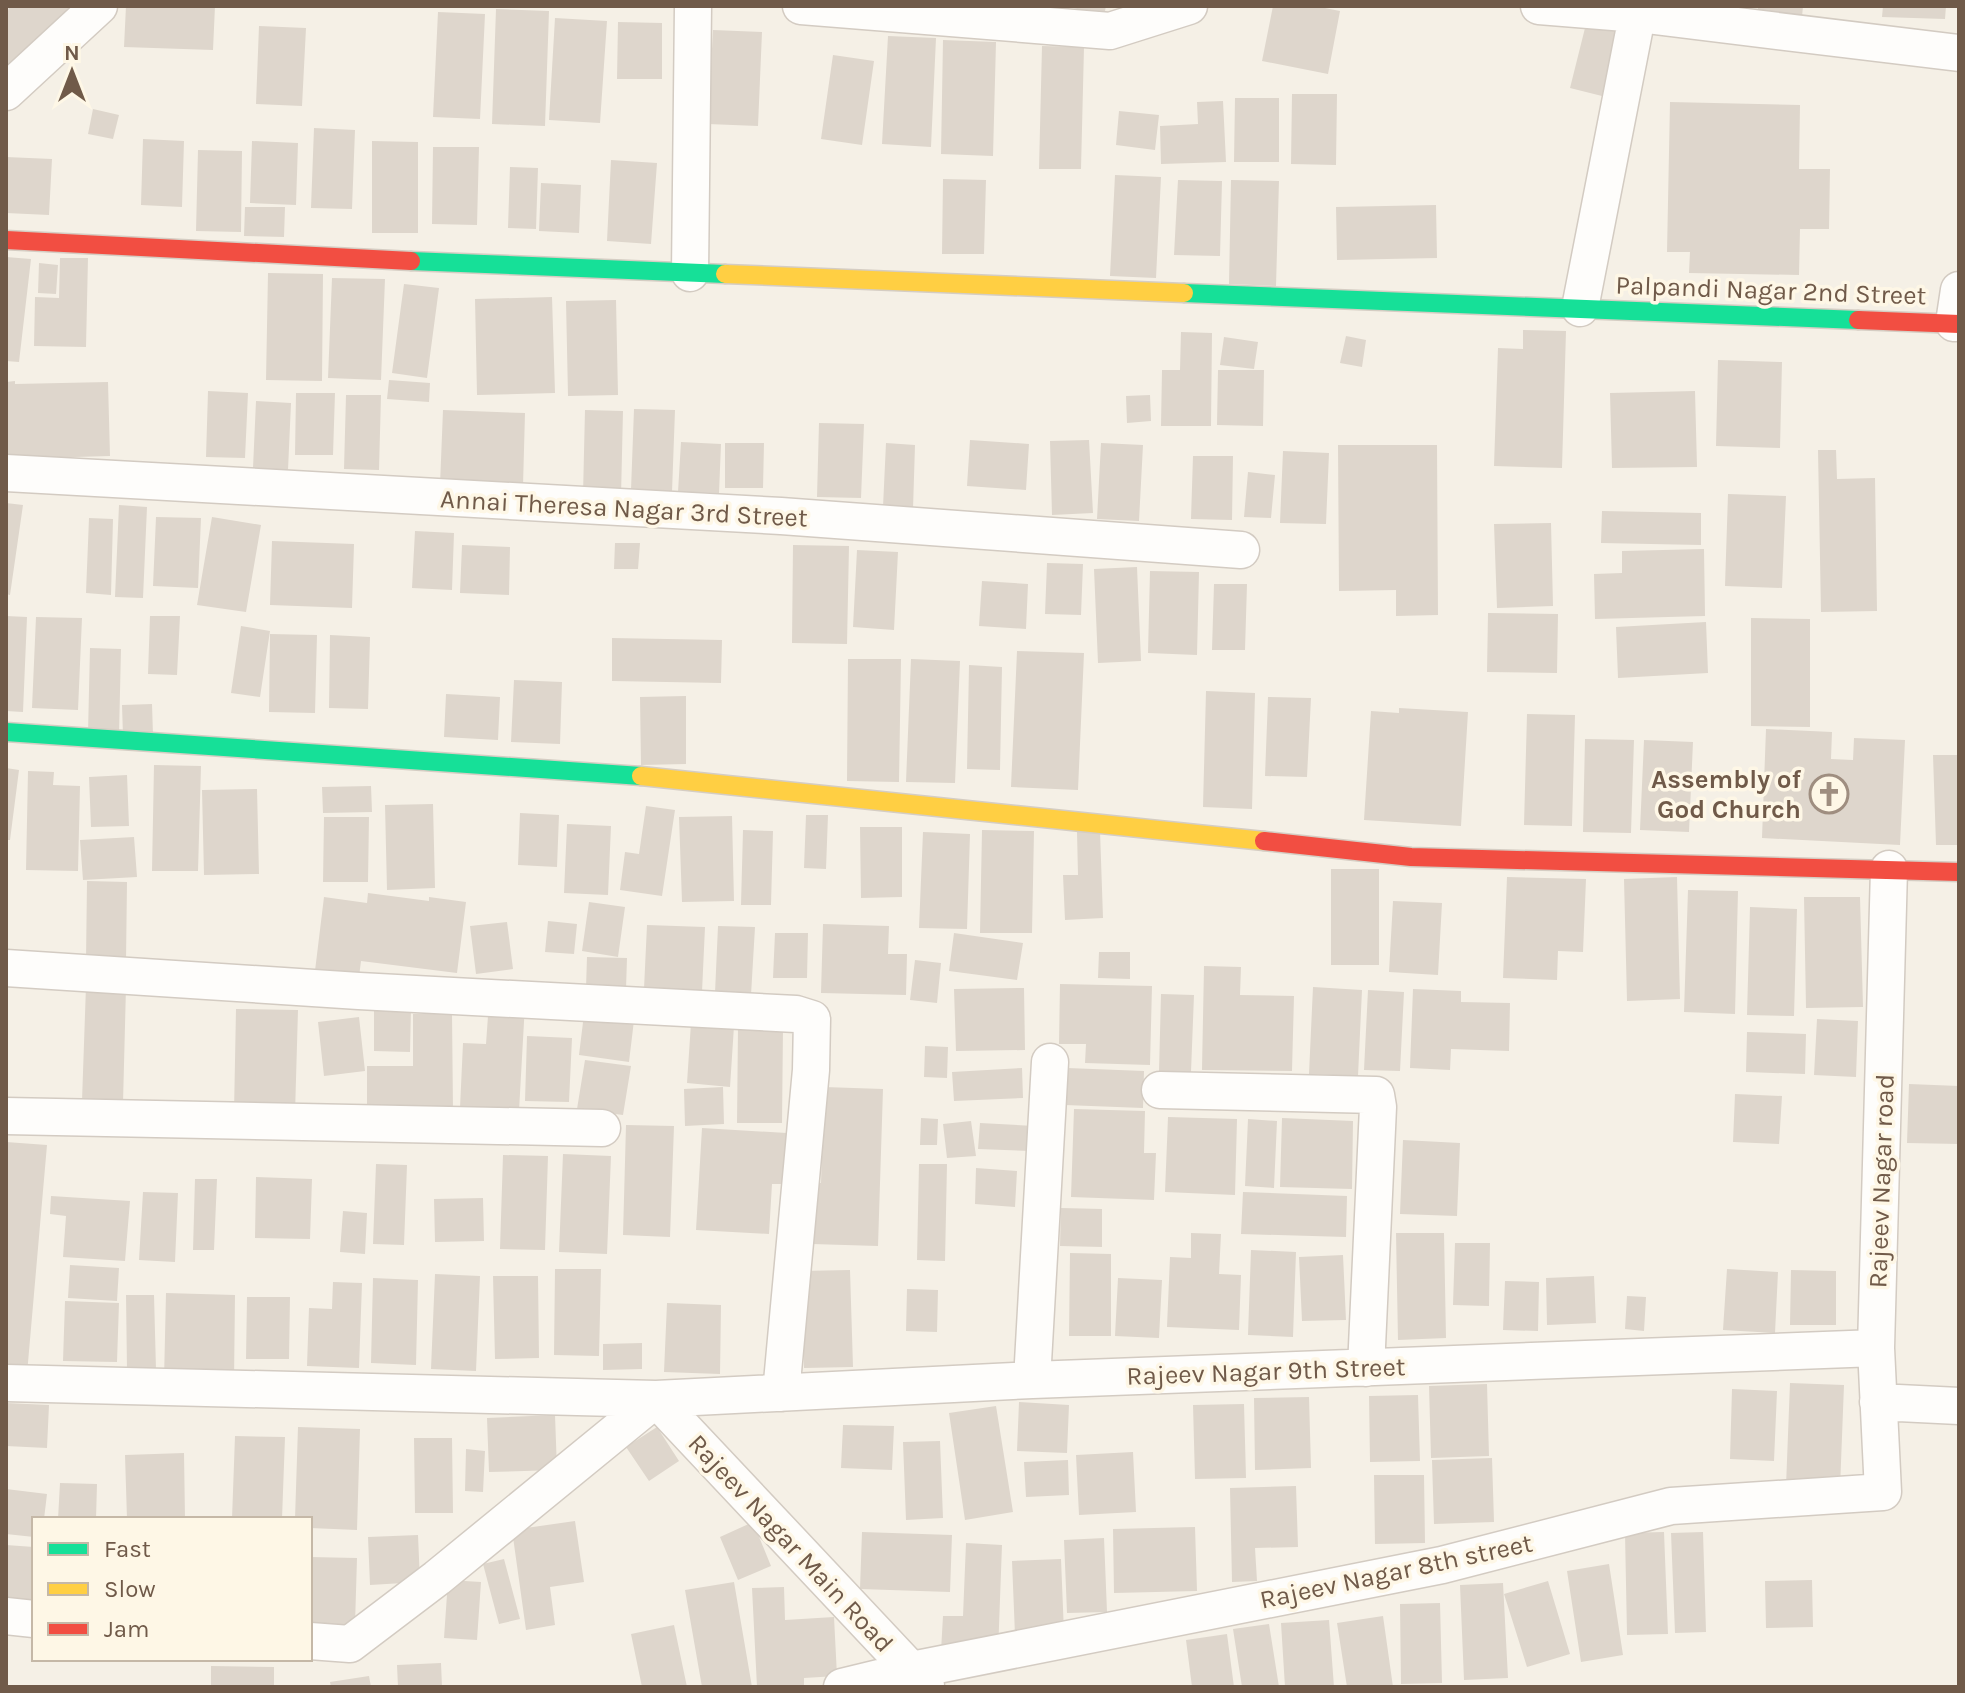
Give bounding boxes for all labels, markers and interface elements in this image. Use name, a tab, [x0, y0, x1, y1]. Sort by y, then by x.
north arrow	[32, 32, 112, 112]
text: N	[64, 40, 80, 66]
street label: Palpandi Nagar 2nd Street	[1615, 270, 1927, 311]
street label: Annai Theresa Nagar 3rd Street	[439, 483, 809, 534]
place label: Assembly of God Church	[1651, 764, 1801, 825]
church icon: Assembly of God Church	[1808, 773, 1850, 815]
street label: Rajeev Nagar road	[1862, 1073, 1901, 1289]
street label: Rajeev Nagar 9th Street	[1126, 1351, 1406, 1392]
street label: Rajeev Nagar Main Road	[682, 1428, 900, 1659]
legend	[32, 1517, 312, 1661]
street label: Rajeev Nagar 8th street	[1257, 1527, 1535, 1616]
text: Fast	[104, 1535, 151, 1563]
text: Slow	[104, 1575, 156, 1603]
text: Jam	[104, 1615, 149, 1643]

